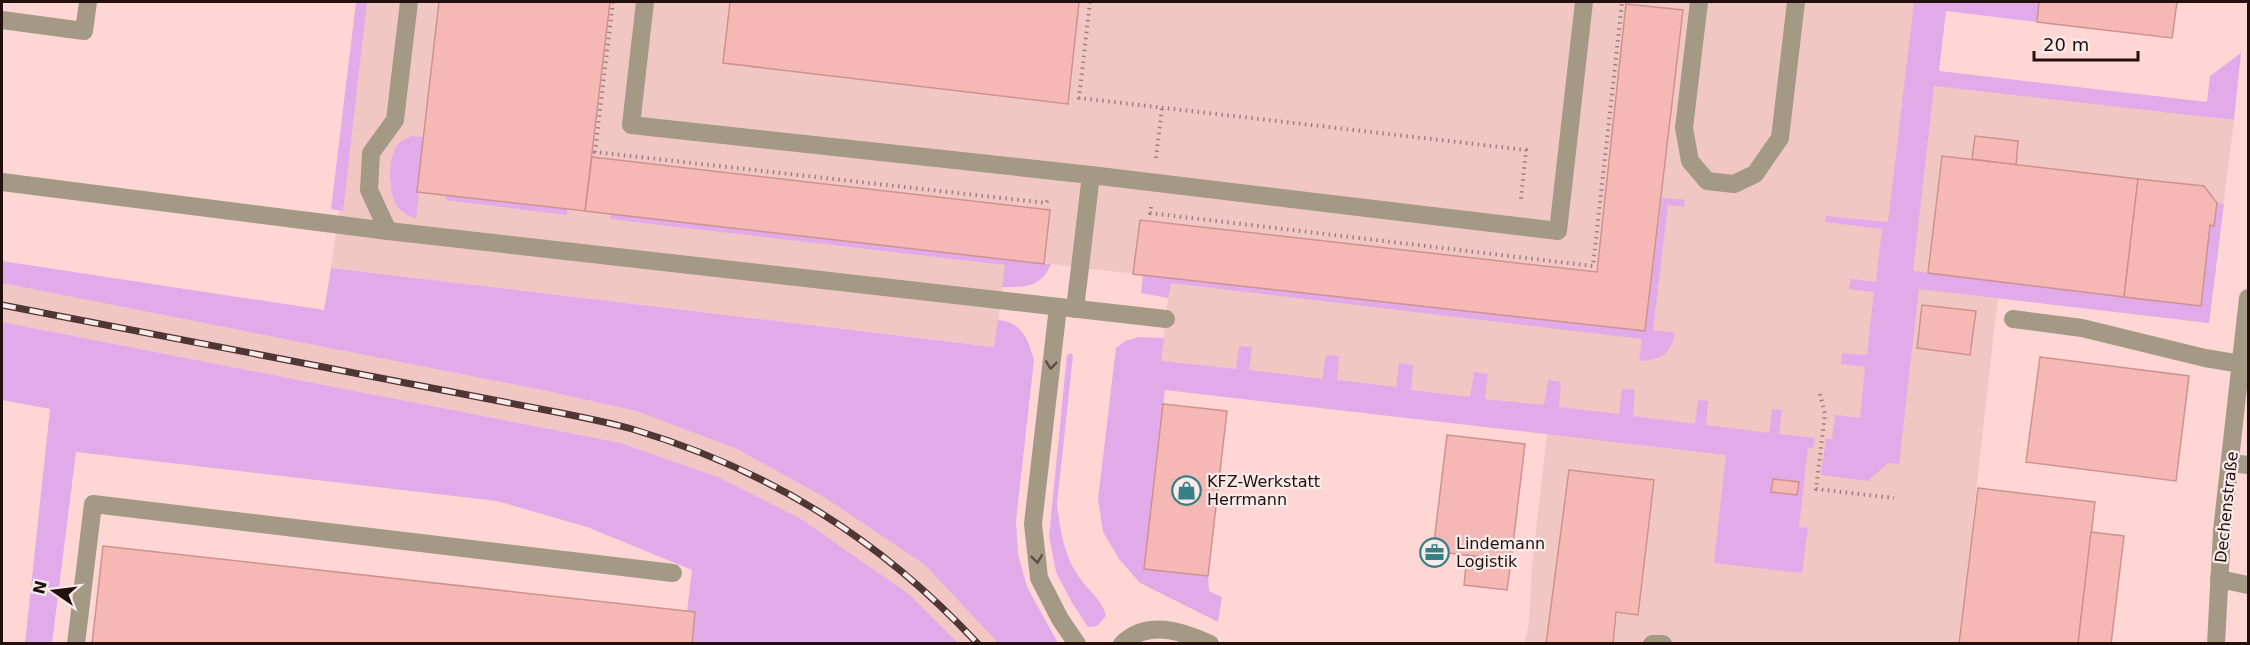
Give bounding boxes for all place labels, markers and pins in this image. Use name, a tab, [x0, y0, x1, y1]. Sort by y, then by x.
place label: KFZ-Werkstatt Herrmann	[1207, 472, 1320, 509]
shop icon: KFZ-Werkstatt Herrmann	[1170, 474, 1202, 506]
place label: Lindemann Logistik	[1456, 534, 1545, 571]
office icon: Lindemann Logistik	[1419, 536, 1451, 568]

